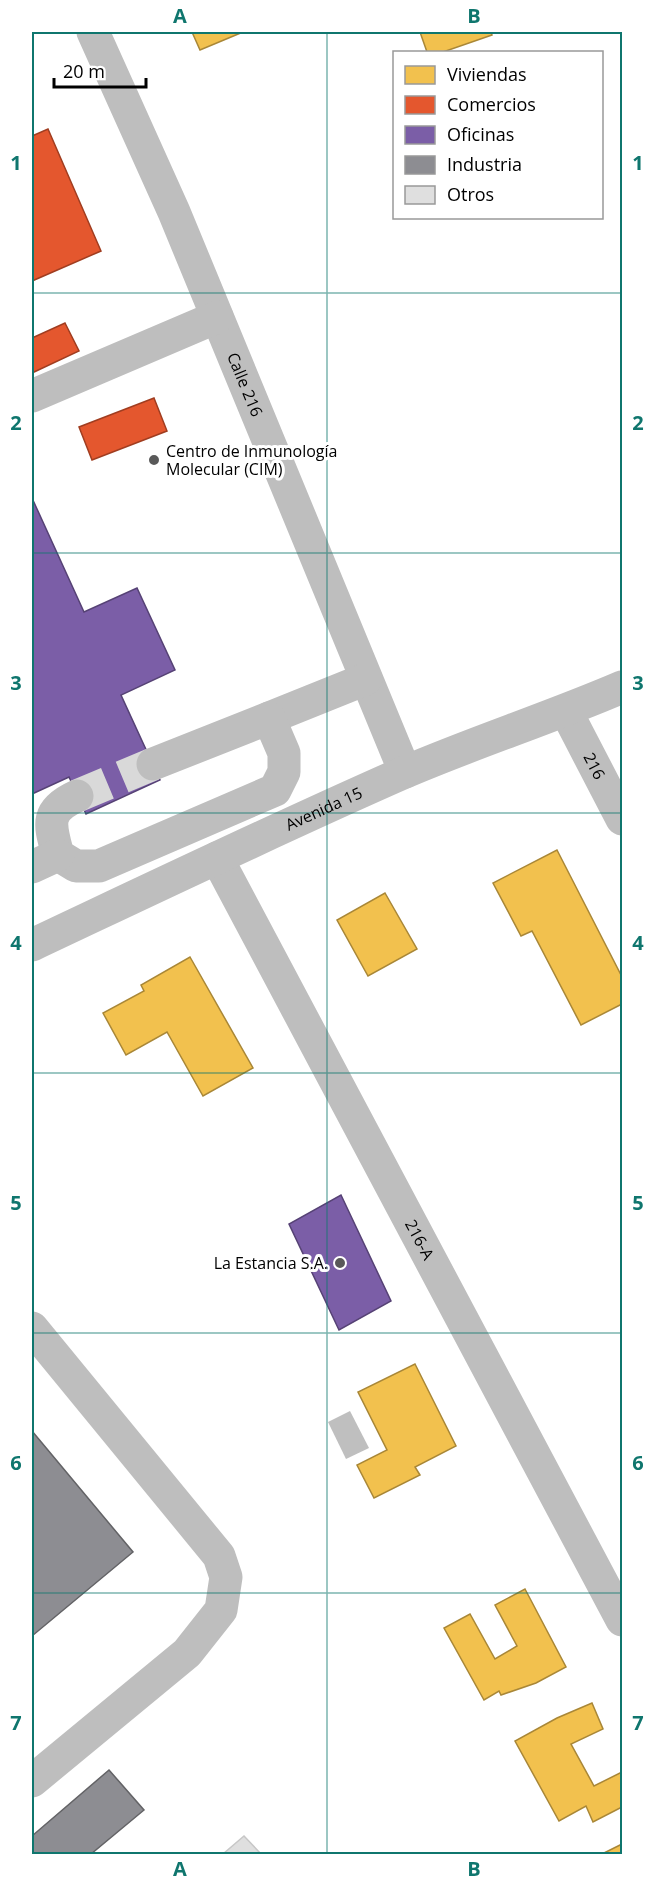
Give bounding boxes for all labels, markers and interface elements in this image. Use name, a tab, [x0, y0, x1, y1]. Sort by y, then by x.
text: A	[173, 2, 187, 29]
text: B	[467, 2, 481, 29]
scale bar	[54, 51, 146, 89]
legend	[393, 51, 603, 219]
text: 20 m	[63, 59, 105, 83]
text: Viviendas	[447, 62, 527, 86]
text: Comercios	[447, 92, 536, 116]
text: Oficinas	[447, 122, 514, 146]
text: 1	[10, 149, 22, 176]
text: 1	[632, 149, 644, 176]
text: Industria	[447, 152, 522, 176]
text: Otros	[447, 182, 494, 206]
street label: Calle 216	[222, 349, 268, 420]
text: 2	[10, 409, 22, 436]
text: 2	[632, 409, 644, 436]
place label: Centro de Inmunología Molecular (CIM)	[166, 440, 337, 480]
marker: Centro de Inmunología Molecular (CIM)	[147, 453, 161, 467]
text: 3	[10, 669, 22, 696]
text: 3	[632, 669, 644, 696]
street label: 216	[578, 749, 611, 783]
street label: Avenida 15	[282, 782, 366, 836]
text: 4	[10, 929, 22, 956]
text: 4	[632, 929, 644, 956]
text: 5	[10, 1189, 22, 1216]
text: 5	[632, 1189, 644, 1216]
street label: 216-A	[400, 1215, 440, 1264]
place label: La Estancia S.A.	[214, 1252, 328, 1274]
marker: La Estancia S.A.	[333, 1256, 347, 1270]
text: 6	[10, 1449, 22, 1476]
text: 6	[632, 1449, 644, 1476]
text: 7	[10, 1709, 22, 1736]
text: 7	[632, 1709, 644, 1736]
text: A	[173, 1855, 187, 1882]
text: B	[467, 1855, 481, 1882]

